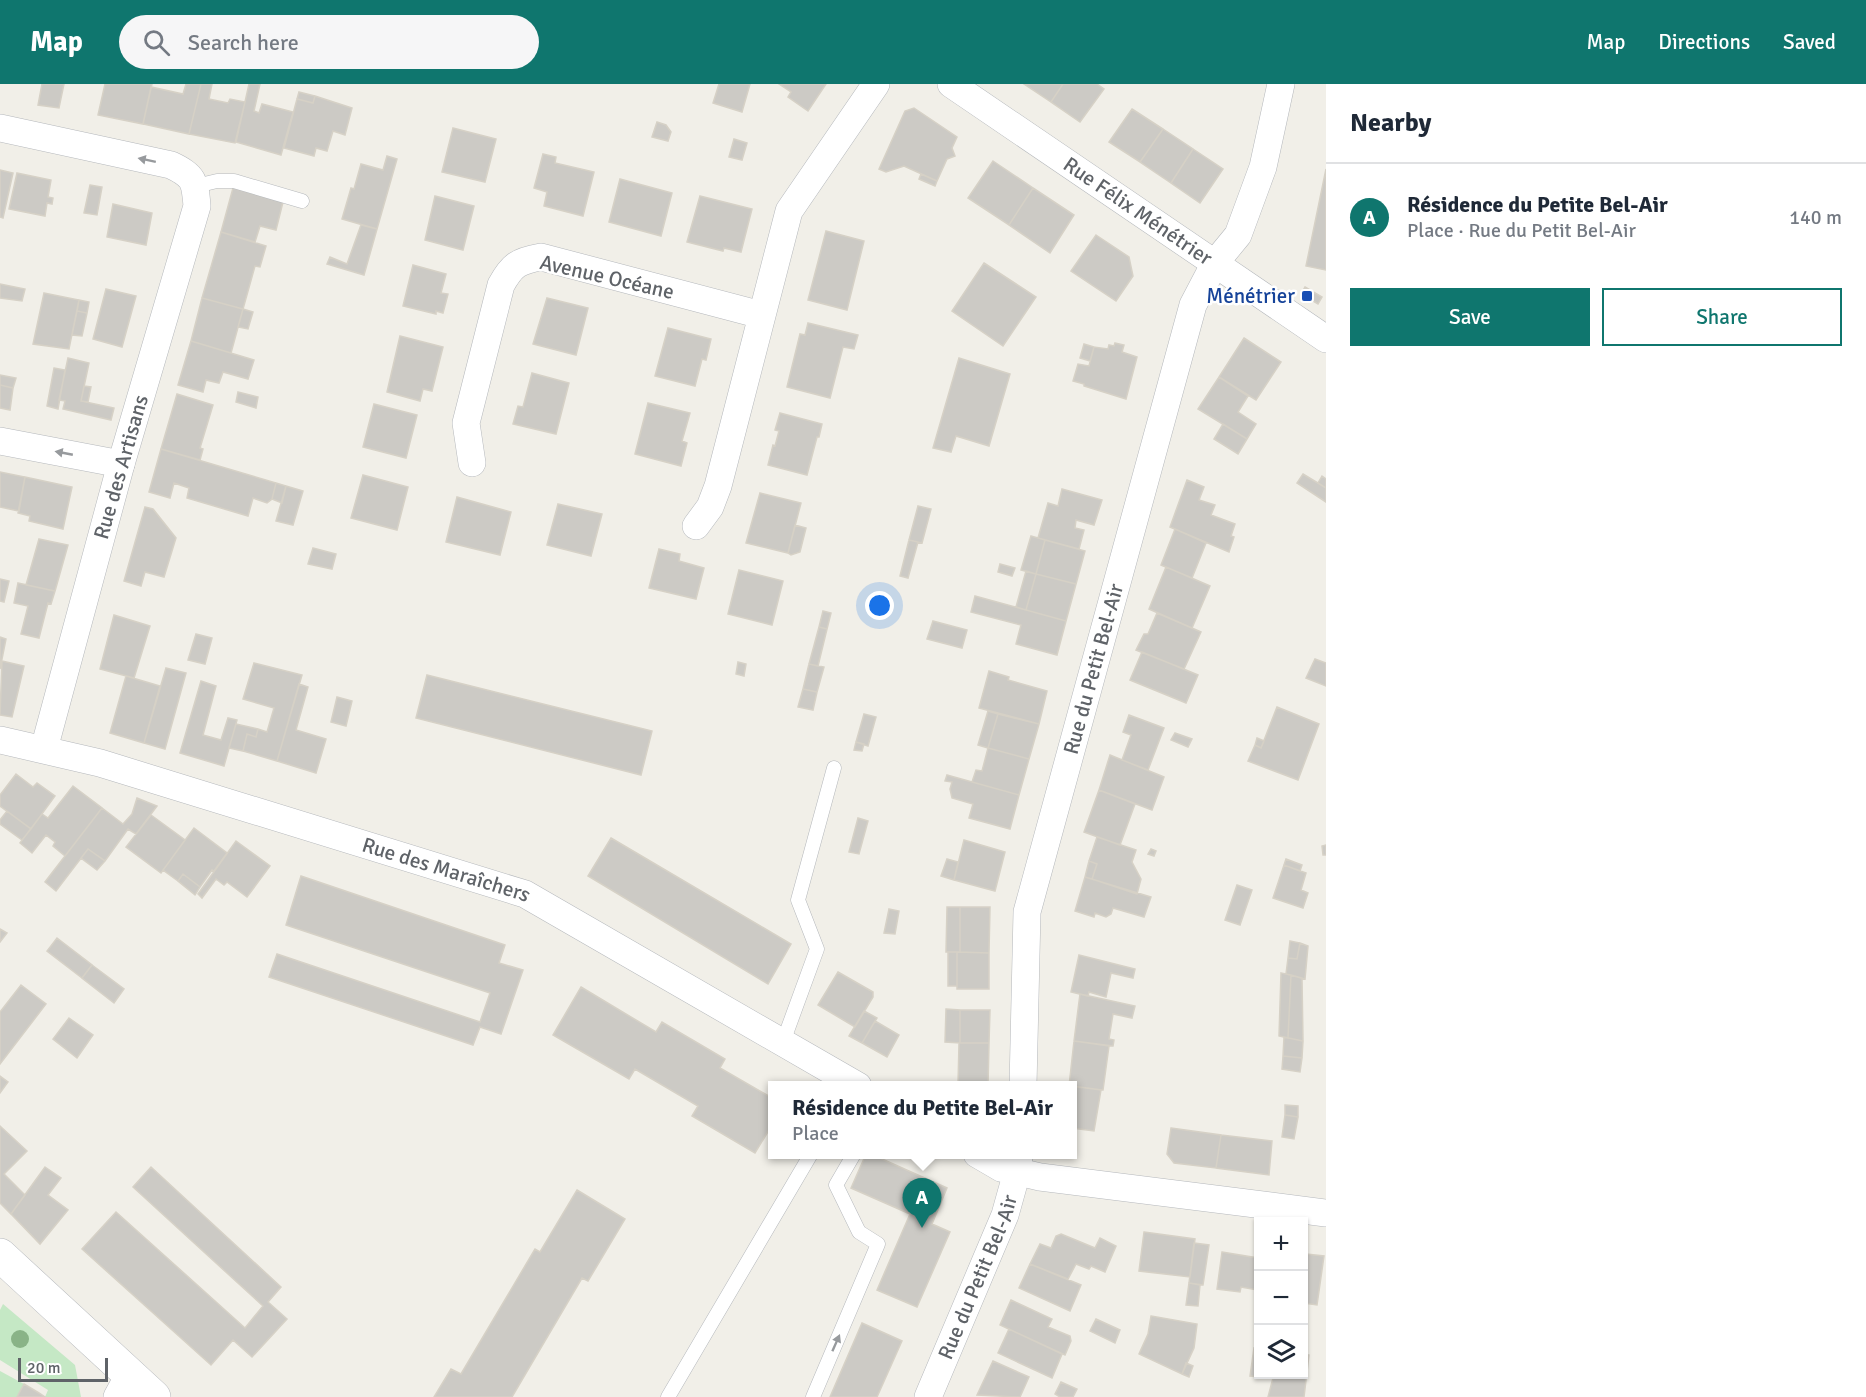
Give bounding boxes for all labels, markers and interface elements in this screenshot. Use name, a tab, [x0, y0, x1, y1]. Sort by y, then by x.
search box	[119, 15, 539, 69]
text: Map	[30, 25, 83, 59]
icon: search	[140, 26, 173, 59]
text: Search here	[188, 29, 299, 56]
text: Map	[1587, 29, 1625, 55]
text: Directions	[1658, 29, 1750, 55]
text: Saved	[1783, 29, 1836, 55]
text: Nearby	[1350, 107, 1431, 139]
street label: Rue Félix Ménétrier	[1058, 151, 1218, 271]
one-way arrow	[138, 154, 156, 164]
text: Résidence du Petite Bel-Air	[1407, 191, 1668, 218]
text: A	[1363, 205, 1376, 230]
text: 140 m	[1789, 205, 1842, 230]
text: Place · Rue du Petit Bel-Air	[1407, 218, 1636, 243]
street label: Avenue Océane	[537, 249, 677, 305]
place label: Ménétrier	[1206, 283, 1295, 309]
button: Save	[1350, 288, 1590, 346]
button: Share	[1602, 288, 1842, 346]
marker: Ménétrier	[1300, 289, 1314, 303]
street label: Rue des Artisans	[88, 392, 154, 542]
one-way arrow	[54, 448, 73, 457]
street label: Rue du Petit Bel-Air	[1058, 580, 1129, 757]
your location	[865, 591, 894, 620]
street label: Rue des Maraîchers	[359, 832, 536, 908]
popup	[768, 1081, 1077, 1159]
text: Résidence du Petite Bel-Air	[792, 1094, 1053, 1121]
text: Place	[792, 1121, 839, 1146]
pin: A	[902, 1178, 942, 1228]
street label: Rue du Petit Bel-Air	[932, 1192, 1023, 1363]
map controls	[1254, 1217, 1308, 1379]
button: +	[1254, 1217, 1308, 1271]
button: −	[1254, 1271, 1308, 1325]
button: layers	[1254, 1325, 1308, 1379]
one-way arrow	[831, 1334, 841, 1352]
scale bar	[18, 1355, 108, 1382]
text: 20 m	[27, 1358, 61, 1378]

